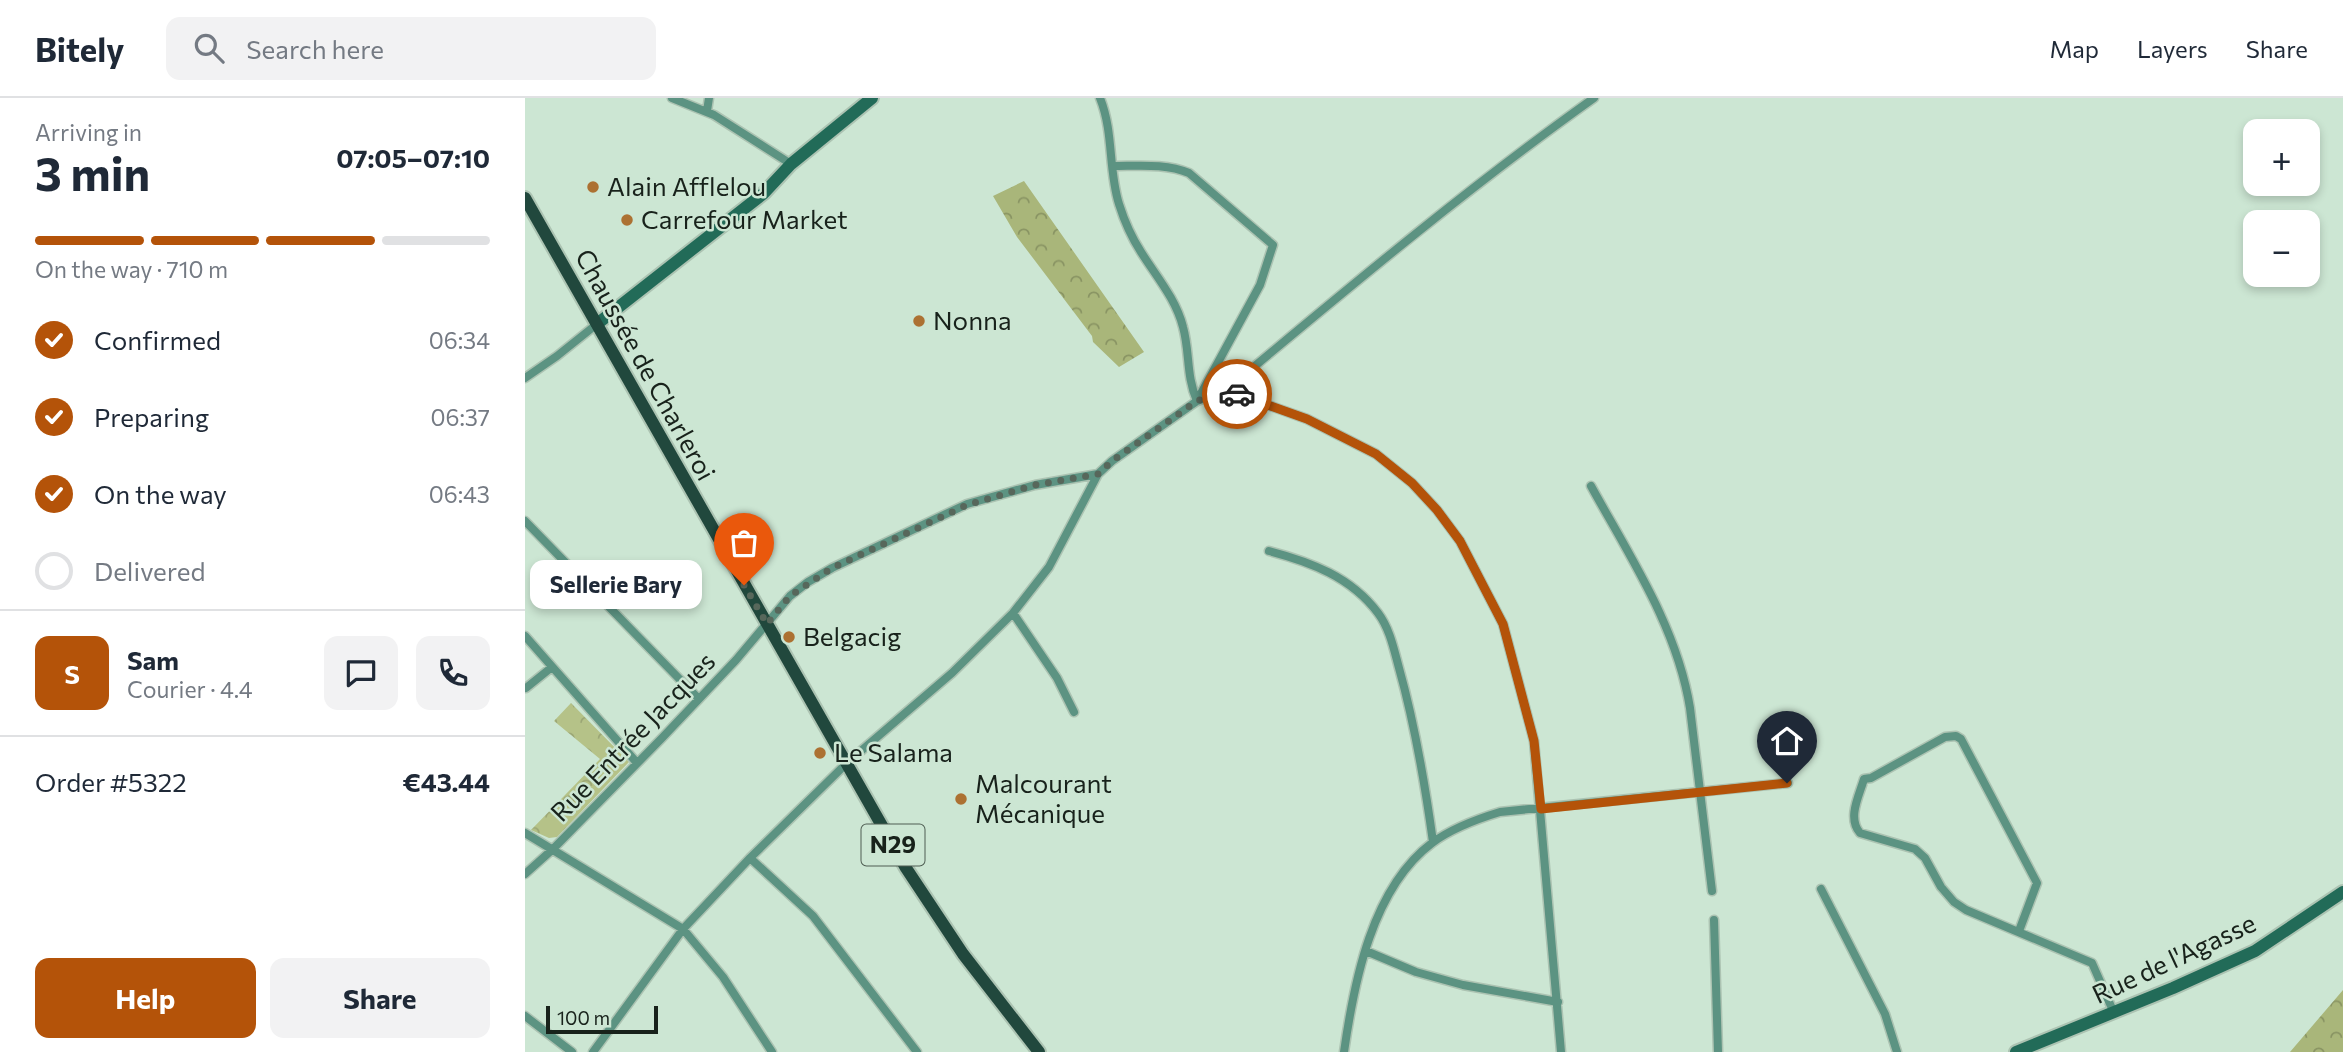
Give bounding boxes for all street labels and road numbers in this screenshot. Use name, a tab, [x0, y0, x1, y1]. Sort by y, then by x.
street label: Chaussée de Charleroi	[570, 243, 723, 485]
street label: Rue Entrée Jacques	[543, 645, 721, 827]
road number: N29	[861, 824, 925, 866]
street label: Rue de l'Agasse	[2087, 906, 2260, 1009]

